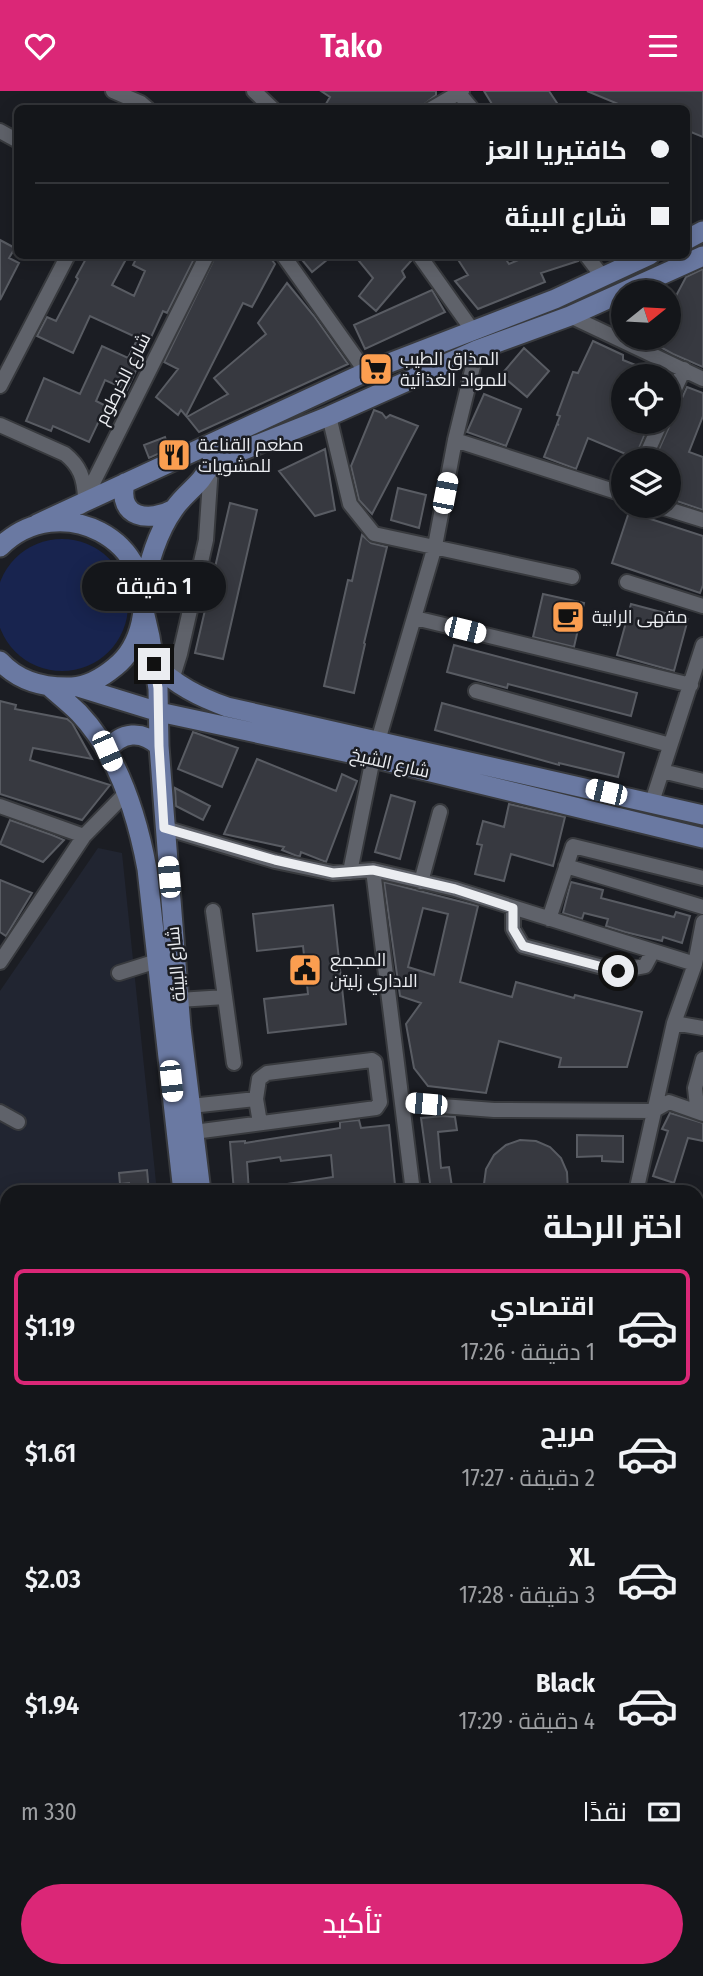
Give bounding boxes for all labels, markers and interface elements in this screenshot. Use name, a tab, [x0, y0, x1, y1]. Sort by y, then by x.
icon: heart	[21, 27, 59, 65]
text: Tako	[320, 27, 383, 65]
icon: menu	[644, 27, 682, 65]
text: كافتيريا العز	[487, 135, 627, 166]
text: شارع البيئة	[505, 202, 627, 233]
north arrow	[611, 280, 681, 350]
map controls	[611, 280, 681, 518]
street label: شارع الخرطوم	[90, 329, 156, 429]
place label: المذاق الطيب للمواد الغذائية	[400, 348, 507, 391]
supermarket icon: المذاق الطيب للمواد الغذائية	[357, 350, 395, 388]
button: locate	[611, 364, 681, 434]
place label: مطعم القناعة للمشويات	[198, 434, 304, 477]
restaurant icon: مطعم القناعة للمشويات	[155, 436, 193, 474]
button: layers	[611, 448, 681, 518]
car	[431, 470, 460, 516]
callout: 1 دقيقة	[82, 563, 226, 611]
text: 1 دقيقة	[116, 572, 192, 600]
cafe icon: مقهى الرابية	[549, 598, 587, 636]
place label: مقهى الرابية	[592, 606, 688, 628]
car	[443, 615, 488, 645]
route end	[138, 648, 170, 680]
car	[89, 728, 126, 774]
street label: شارع الشيخ	[348, 743, 432, 784]
car	[584, 777, 629, 807]
car	[157, 855, 182, 899]
street label: شارع البيئة	[162, 926, 191, 1002]
place label: المجمع الاداري زليتن	[330, 949, 418, 995]
public building icon: المجمع الاداري زليتن	[286, 951, 324, 989]
route start	[602, 955, 634, 987]
car	[159, 1059, 184, 1103]
car	[405, 1092, 448, 1116]
text: اختر الرحلة	[543, 1208, 683, 1246]
text: اقتصادي	[490, 1291, 595, 1322]
icon: car	[616, 1296, 679, 1359]
text: $1.19	[25, 1312, 75, 1343]
text: 1 دقيقة · 17:26	[460, 1338, 595, 1366]
text: مريح	[540, 1417, 595, 1448]
icon: car	[616, 1422, 679, 1485]
text: $1.61	[25, 1438, 76, 1469]
text: 2 دقيقة · 17:27	[461, 1464, 595, 1492]
text: XL	[569, 1542, 595, 1573]
icon: car	[616, 1548, 679, 1611]
text: $2.03	[25, 1564, 81, 1595]
text: 3 دقيقة · 17:28	[459, 1581, 595, 1609]
text: Black	[536, 1668, 595, 1699]
icon: car	[616, 1674, 679, 1737]
text: $1.94	[25, 1690, 79, 1721]
text: 4 دقيقة · 17:29	[459, 1707, 595, 1735]
icon: cash	[645, 1793, 683, 1831]
text: نقدًا	[583, 1797, 627, 1828]
text: 330 m	[21, 1798, 77, 1826]
button: تأكيد	[21, 1884, 683, 1964]

